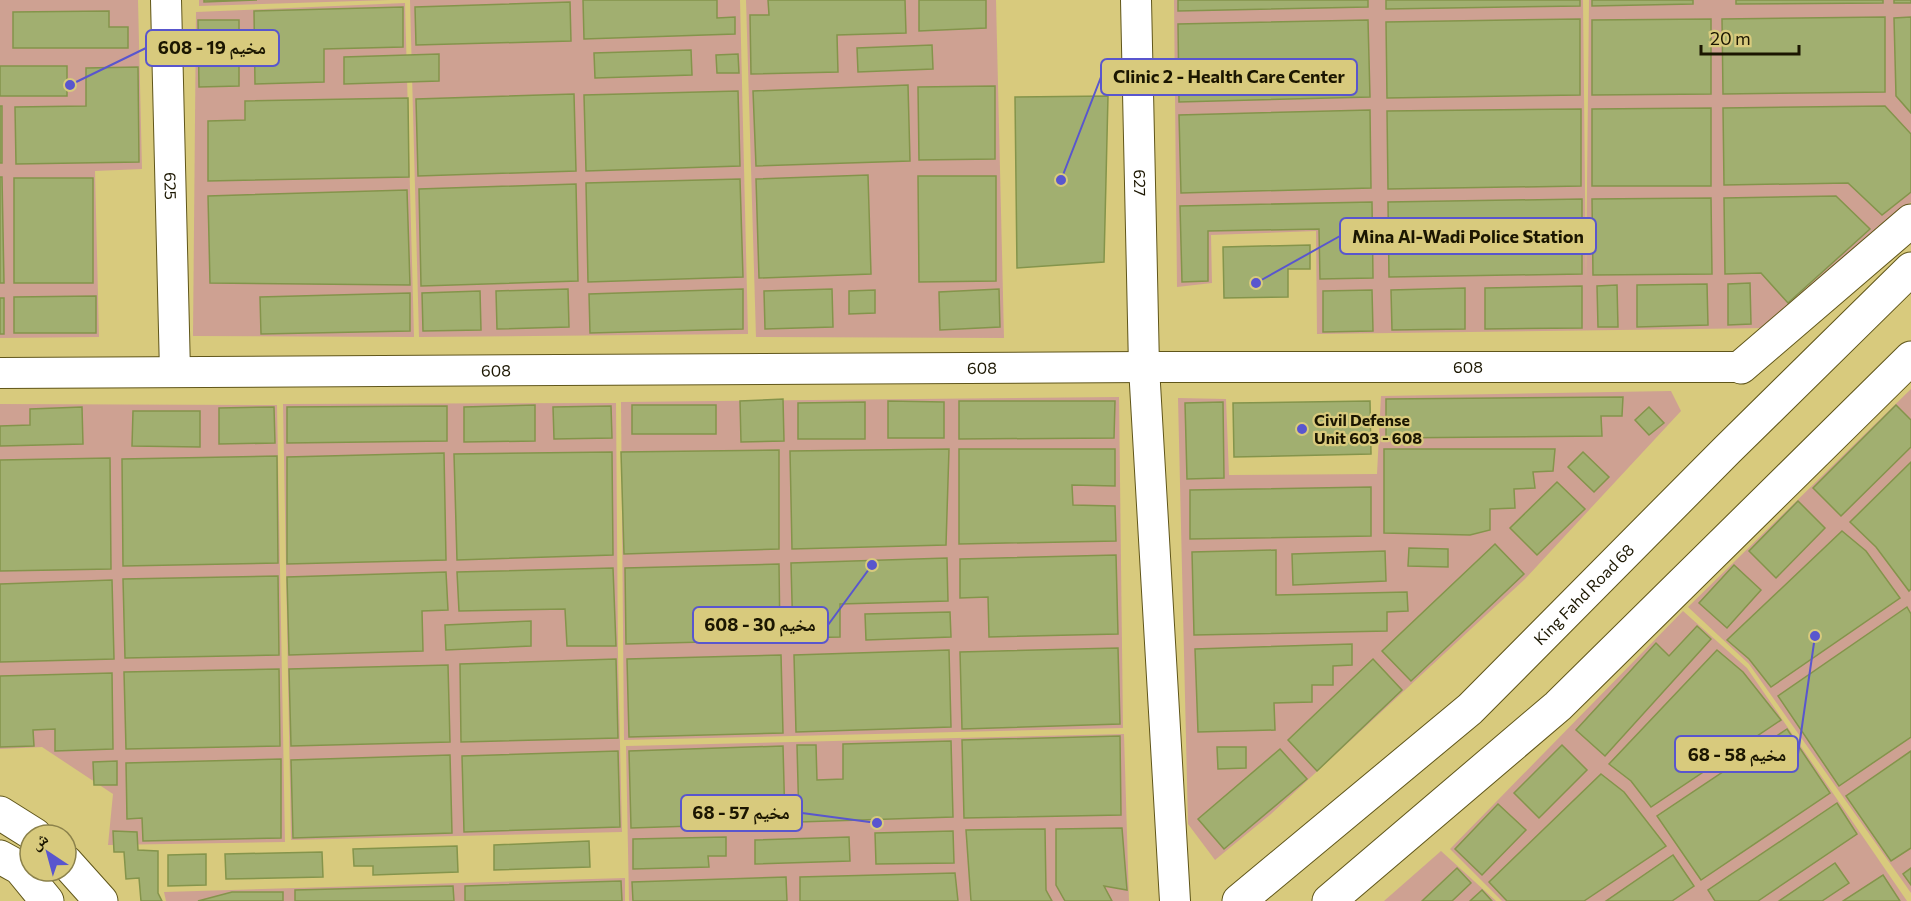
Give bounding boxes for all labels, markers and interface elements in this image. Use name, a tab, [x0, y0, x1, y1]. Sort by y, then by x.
scale bar	[1701, 18, 1798, 56]
text: 20 m	[1710, 27, 1751, 49]
callout: مخيم 19 - 608	[146, 30, 279, 66]
text: مخيم 19 - 608	[158, 36, 266, 60]
callout: Clinic 2 - Health Care Center	[1101, 59, 1357, 95]
text: Clinic 2 - Health Care Center	[1113, 65, 1346, 87]
street label: 627	[1131, 169, 1150, 197]
street label: 625	[161, 172, 181, 200]
callout: Mina Al-Wadi Police Station	[1340, 218, 1596, 254]
text: Mina Al-Wadi Police Station	[1352, 225, 1584, 247]
street label: 608	[1453, 357, 1483, 376]
street label: 608	[967, 358, 997, 377]
street label: 608	[481, 360, 511, 379]
place label: Civil Defense Unit 603 - 608	[1314, 410, 1422, 447]
marker: Civil Defense Unit 603 - 608	[1295, 422, 1309, 436]
street label: King Fahd Road 68	[1529, 540, 1638, 648]
callout: مخيم 30 - 608	[693, 607, 828, 643]
text: مخيم 30 - 608	[704, 613, 816, 637]
callout: مخيم 58 - 68	[1675, 736, 1798, 772]
text: مخيم 58 - 68	[1688, 743, 1786, 767]
callout: مخيم 57 - 68	[681, 795, 802, 831]
text: مخيم 57 - 68	[692, 801, 790, 825]
north arrow	[18, 823, 78, 883]
text: ش	[26, 828, 52, 854]

